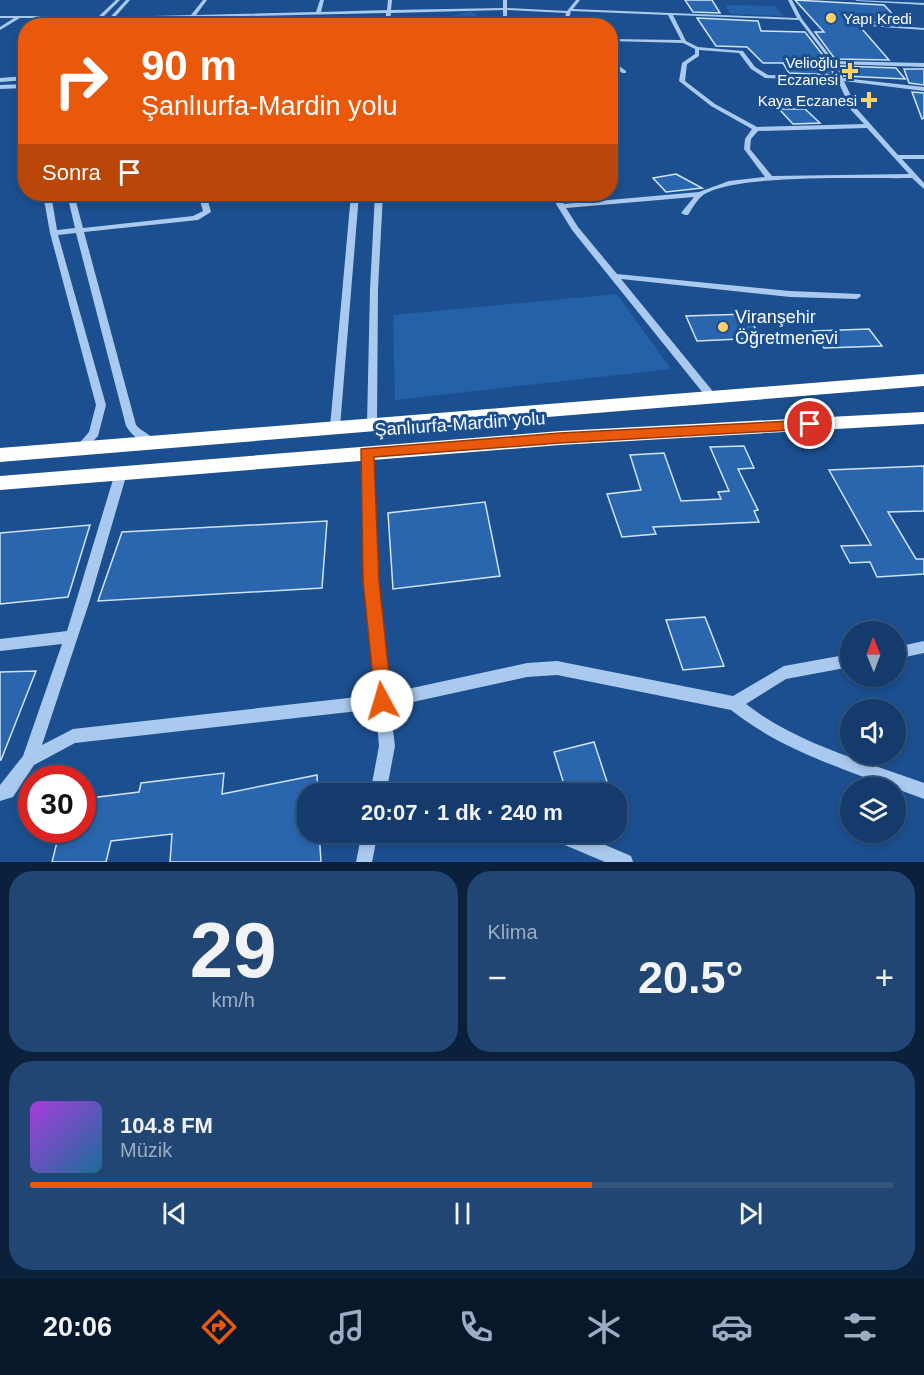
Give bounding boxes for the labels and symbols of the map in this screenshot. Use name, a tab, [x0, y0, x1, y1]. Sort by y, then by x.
place label: Yapı Kredi	[843, 10, 912, 27]
marker: Yapı Kredi	[824, 11, 838, 25]
place label: Velioğlu Eczanesi	[777, 54, 838, 88]
marker: Velioğlu Eczanesi	[843, 64, 857, 78]
place label: Kaya Eczanesi	[758, 92, 857, 109]
marker: Kaya Eczanesi	[862, 93, 876, 107]
place label: Viranşehir Öğretmenevi	[735, 307, 838, 348]
marker: Viranşehir Öğretmenevi	[716, 320, 730, 334]
pin	[784, 398, 835, 449]
street label: Şanlıurfa-Mardin yolu	[374, 408, 546, 440]
north arrow	[840, 621, 906, 687]
position arrow	[350, 669, 414, 733]
speed limit sign: 30	[18, 765, 96, 843]

